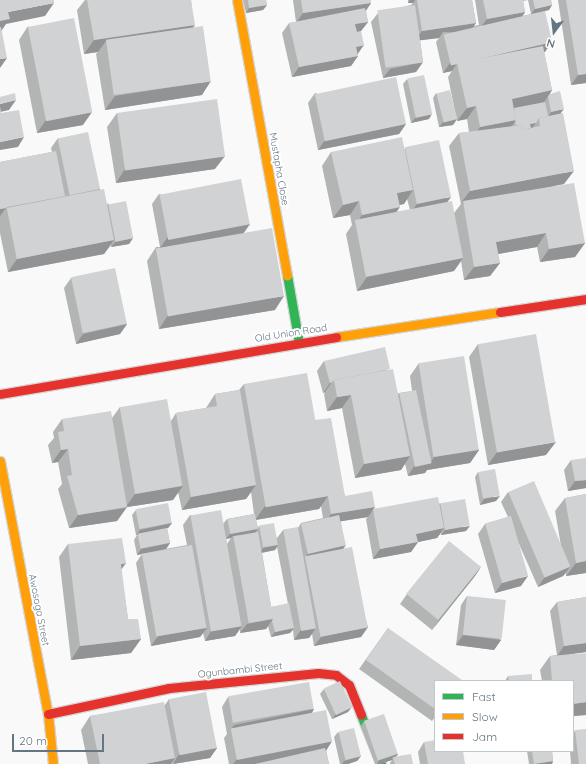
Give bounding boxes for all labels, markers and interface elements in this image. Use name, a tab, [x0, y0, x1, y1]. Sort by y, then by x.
north arrow	[534, 12, 574, 52]
text: N	[545, 36, 557, 51]
street label: Mustapha Close	[267, 132, 291, 206]
street label: Old Union Road	[254, 321, 328, 345]
street label: Awosoga Street	[26, 573, 52, 647]
street label: Ogunbambi Street	[197, 660, 283, 680]
legend	[434, 680, 574, 752]
text: Fast	[472, 689, 496, 704]
text: Slow	[472, 709, 498, 724]
scale bar	[14, 726, 106, 752]
text: Jam	[472, 729, 497, 744]
text: 20 m	[19, 733, 47, 748]

